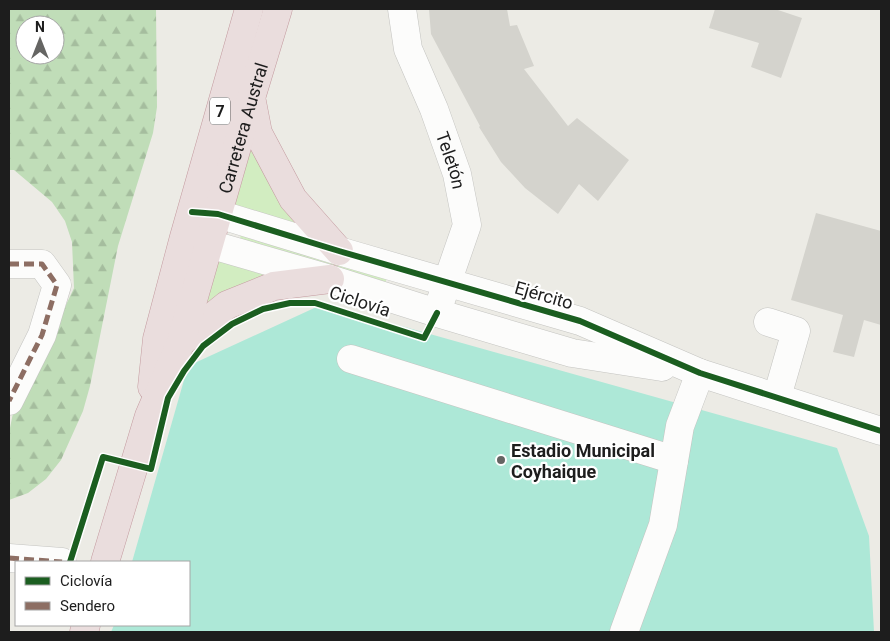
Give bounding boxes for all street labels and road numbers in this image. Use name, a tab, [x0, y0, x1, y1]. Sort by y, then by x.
street label: Carretera Austral	[214, 60, 272, 196]
road number: 7	[210, 98, 230, 124]
street label: Teletón	[432, 129, 470, 191]
street label: Ejército	[512, 277, 576, 313]
street label: Ciclovía	[327, 281, 393, 321]

